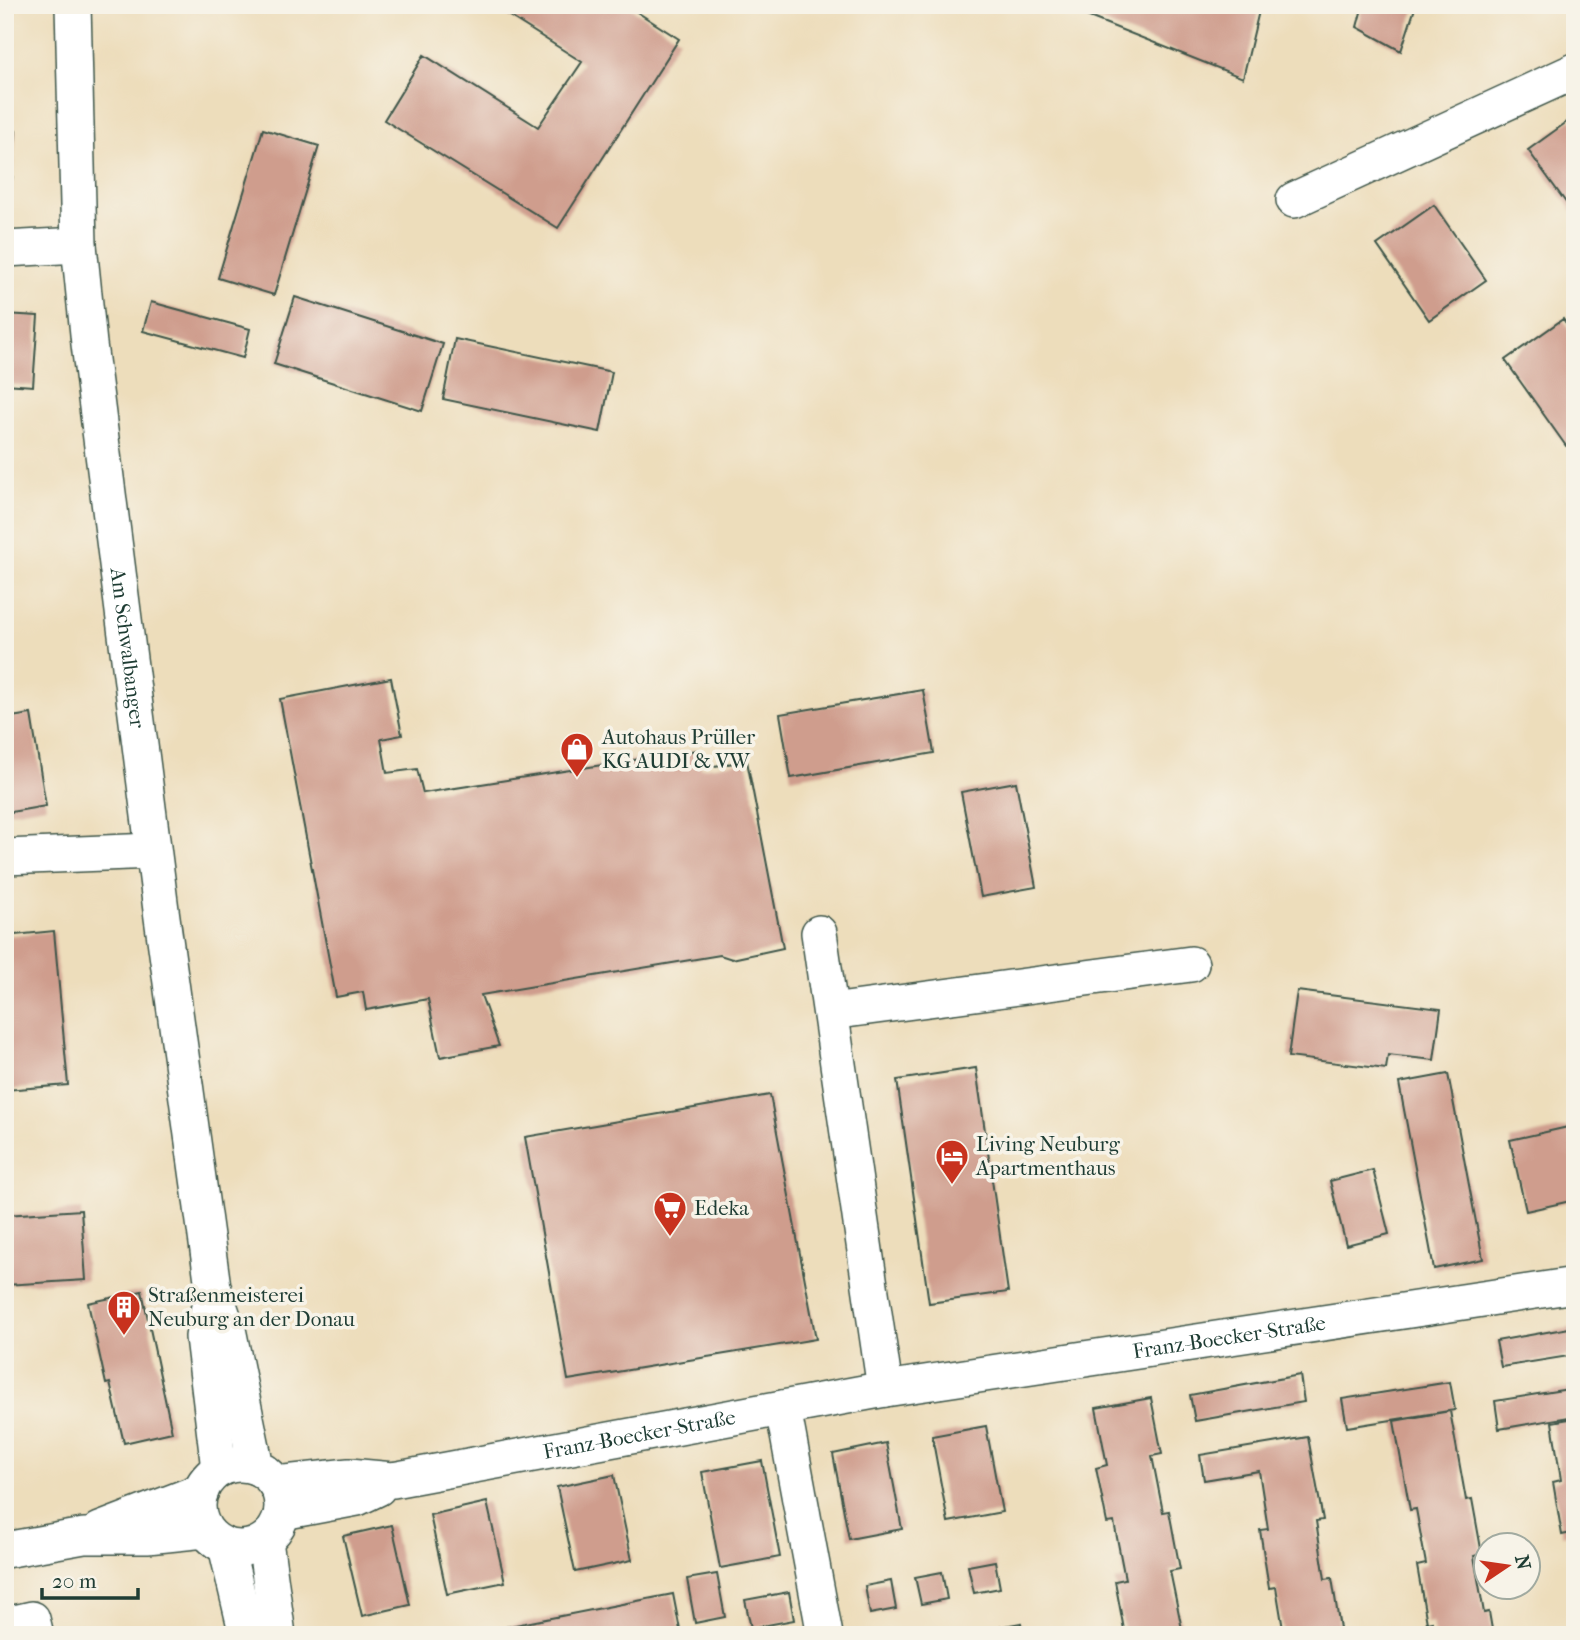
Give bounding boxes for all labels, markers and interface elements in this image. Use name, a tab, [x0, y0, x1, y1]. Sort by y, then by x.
street label: Am Schwalbanger	[105, 565, 150, 730]
place label: Autohaus Prüller KG AUDI & VW	[601, 725, 755, 773]
shop icon: Autohaus Prüller KG AUDI & VW	[558, 730, 596, 779]
place label: Living Neuburg Apartmenthaus	[975, 1132, 1120, 1180]
hotel icon: Living Neuburg Apartmenthaus	[933, 1137, 971, 1186]
supermarket icon: Edeka	[651, 1189, 689, 1238]
place label: Edeka	[694, 1196, 749, 1220]
place label: Straßenmeisterei Neuburg an der Donau	[148, 1283, 355, 1331]
building icon: Straßenmeisterei Neuburg an der Donau	[105, 1288, 143, 1337]
street label: Franz-Boecker-Straße	[1131, 1311, 1327, 1364]
street label: Franz-Boecker-Straße	[541, 1405, 737, 1464]
north arrow	[1472, 1532, 1542, 1602]
text: N	[1510, 1553, 1535, 1572]
scale bar	[42, 1556, 138, 1600]
text: 20 m	[52, 1569, 97, 1593]

